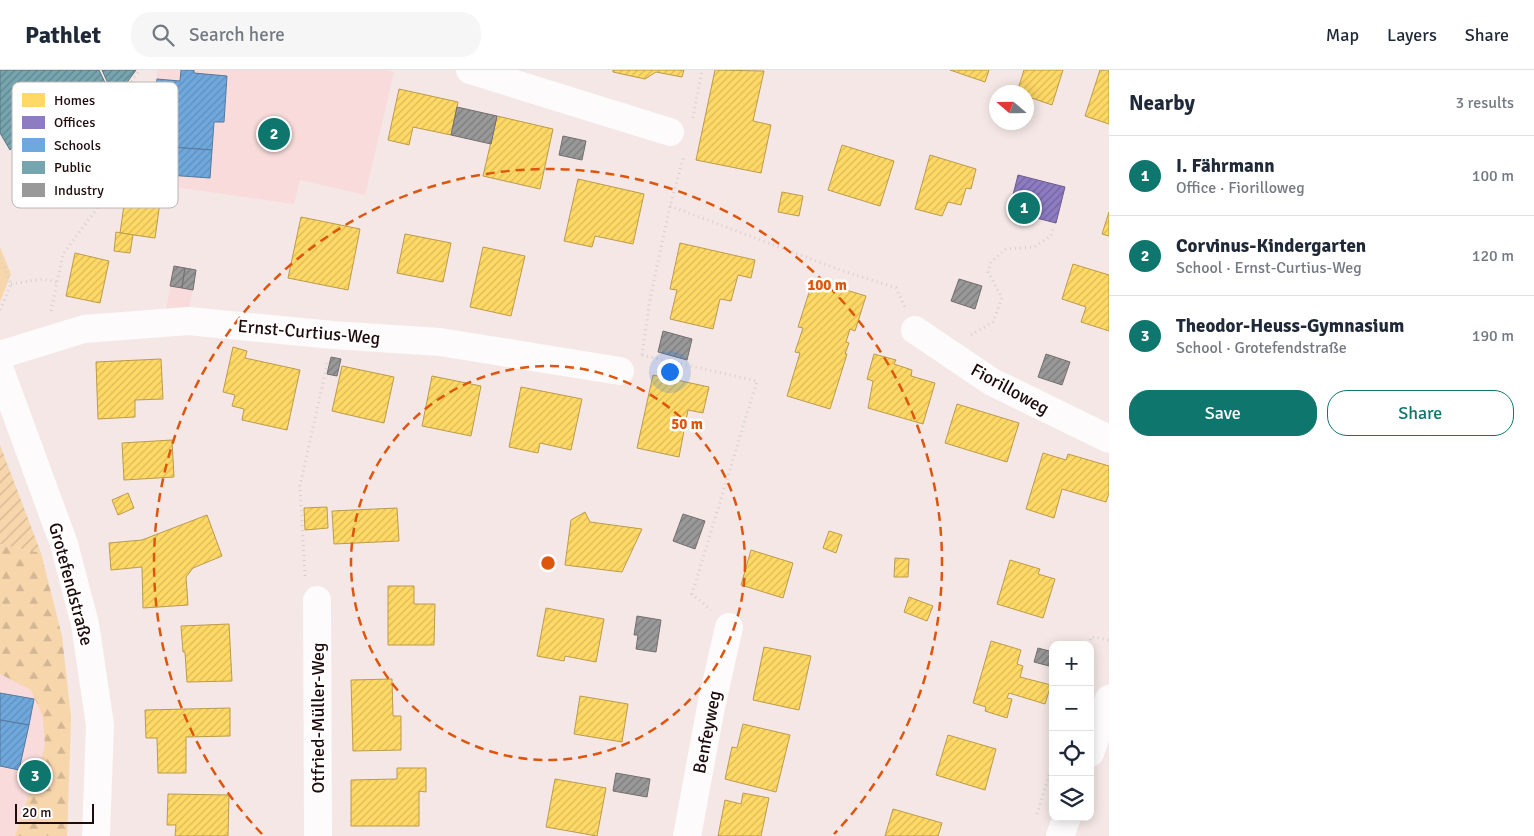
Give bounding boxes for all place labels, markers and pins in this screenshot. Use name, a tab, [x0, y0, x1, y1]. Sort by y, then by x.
pin: 2	[258, 115, 290, 153]
pin: 1	[1008, 189, 1040, 227]
centre of rings	[539, 554, 557, 572]
pin: 3	[19, 757, 51, 795]

